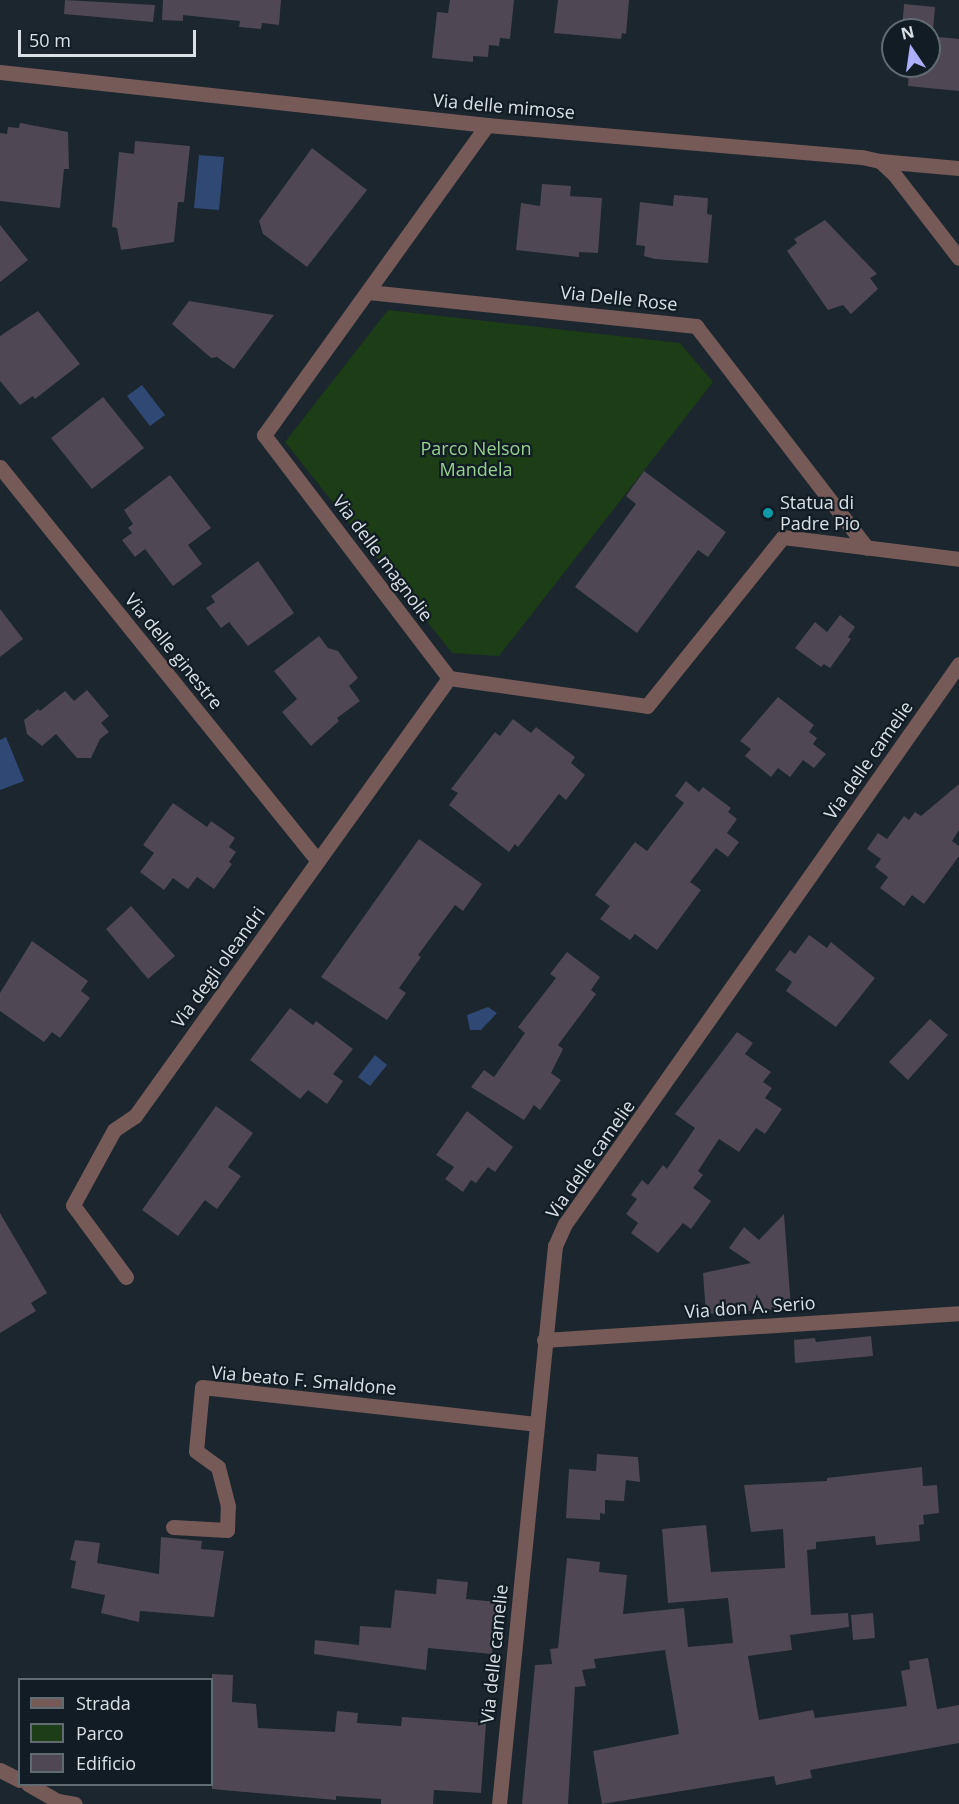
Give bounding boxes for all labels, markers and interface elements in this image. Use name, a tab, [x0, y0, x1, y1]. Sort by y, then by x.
scale bar	[21, 18, 200, 56]
north arrow	[881, 18, 941, 78]
text: N	[899, 20, 916, 45]
text: 50 m	[29, 28, 71, 52]
street label: Via delle mimose	[432, 89, 576, 123]
street label: Via Delle Rose	[559, 281, 679, 315]
park label: Parco Nelson Mandela	[421, 438, 531, 480]
street label: Via delle magnolie	[329, 491, 437, 625]
place label: Statua di Padre Pio	[780, 492, 860, 534]
marker: Statua di Padre Pio	[761, 506, 775, 520]
street label: Via delle ginestre	[121, 589, 227, 713]
street label: Via delle camelie	[819, 697, 917, 823]
street label: Via degli oleandri	[167, 902, 269, 1032]
street label: Via delle camelie	[541, 1096, 639, 1222]
street label: Via don A. Serio	[684, 1292, 816, 1322]
street label: Via beato F. Smaldone	[211, 1361, 397, 1399]
street label: Via delle camelie	[476, 1583, 512, 1725]
legend	[18, 1678, 213, 1786]
text: Strada	[76, 1691, 131, 1715]
text: Parco	[76, 1721, 124, 1745]
text: Edificio	[76, 1751, 136, 1775]

